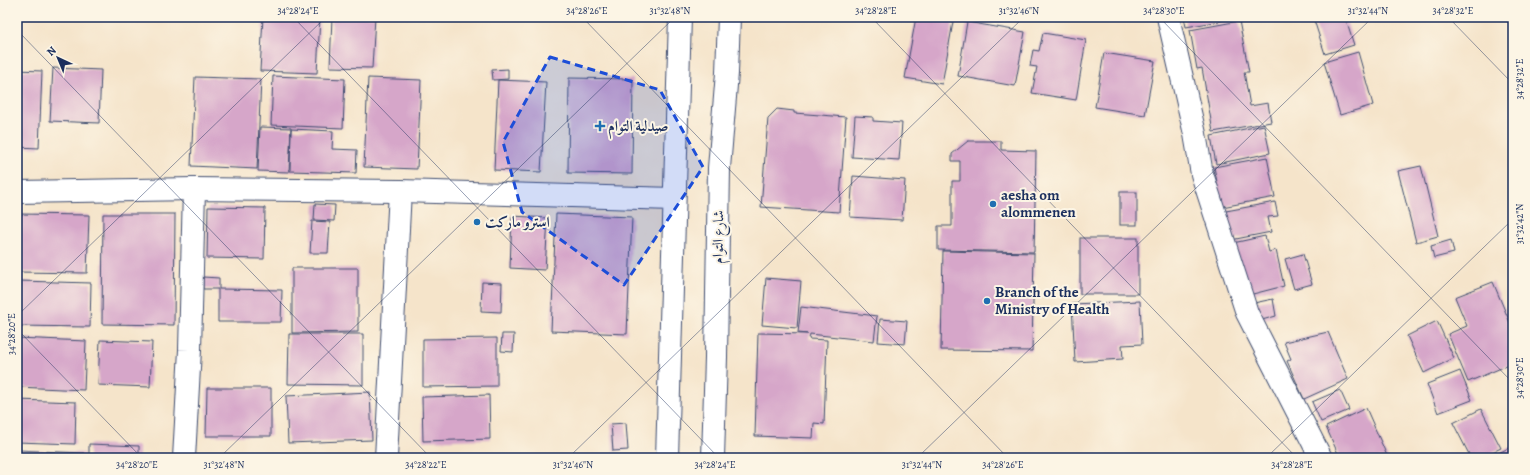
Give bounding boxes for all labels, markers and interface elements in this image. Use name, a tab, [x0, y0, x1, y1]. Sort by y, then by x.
text: 34°28'24"E	[277, 4, 319, 17]
text: 34°28'26"E	[566, 4, 608, 17]
text: 31°32'48"N	[650, 4, 690, 17]
text: 34°28'28"E	[855, 4, 897, 17]
text: 31°32'46"N	[999, 4, 1039, 17]
text: 34°28'30"E	[1143, 4, 1185, 17]
text: 31°32'44"N	[1348, 4, 1388, 17]
text: 34°28'32"E	[1433, 4, 1474, 17]
north arrow	[38, 38, 78, 78]
text: N	[43, 43, 59, 59]
text: 34°28'32"E	[1513, 58, 1526, 99]
place label: صيدلية التوام	[608, 116, 669, 139]
marker: صيدلية التوام	[595, 121, 605, 131]
place label: aesha om alommenen	[1001, 185, 1076, 222]
marker: aesha om alommenen	[988, 199, 998, 209]
text: 31°32'42"N	[1513, 204, 1526, 244]
street label: شارع التوام	[708, 210, 731, 264]
place label: استرو ماركت	[485, 212, 550, 232]
marker: استرو ماركت	[472, 217, 482, 227]
place label: Branch of the Ministry of Health	[995, 282, 1109, 319]
marker: Branch of the Ministry of Health	[982, 296, 992, 306]
text: 34°28'20"E	[5, 313, 18, 355]
text: 34°28'30"E	[1513, 357, 1526, 399]
text: 34°28'20"E	[116, 458, 158, 471]
text: 31°32'48"N	[204, 458, 244, 471]
text: 34°28'22"E	[405, 458, 447, 471]
text: 31°32'46"N	[553, 458, 593, 471]
text: 34°28'24"E	[694, 458, 736, 471]
text: 31°32'44"N	[902, 458, 942, 471]
text: 34°28'26"E	[982, 458, 1024, 471]
text: 34°28'28"E	[1271, 458, 1313, 471]

